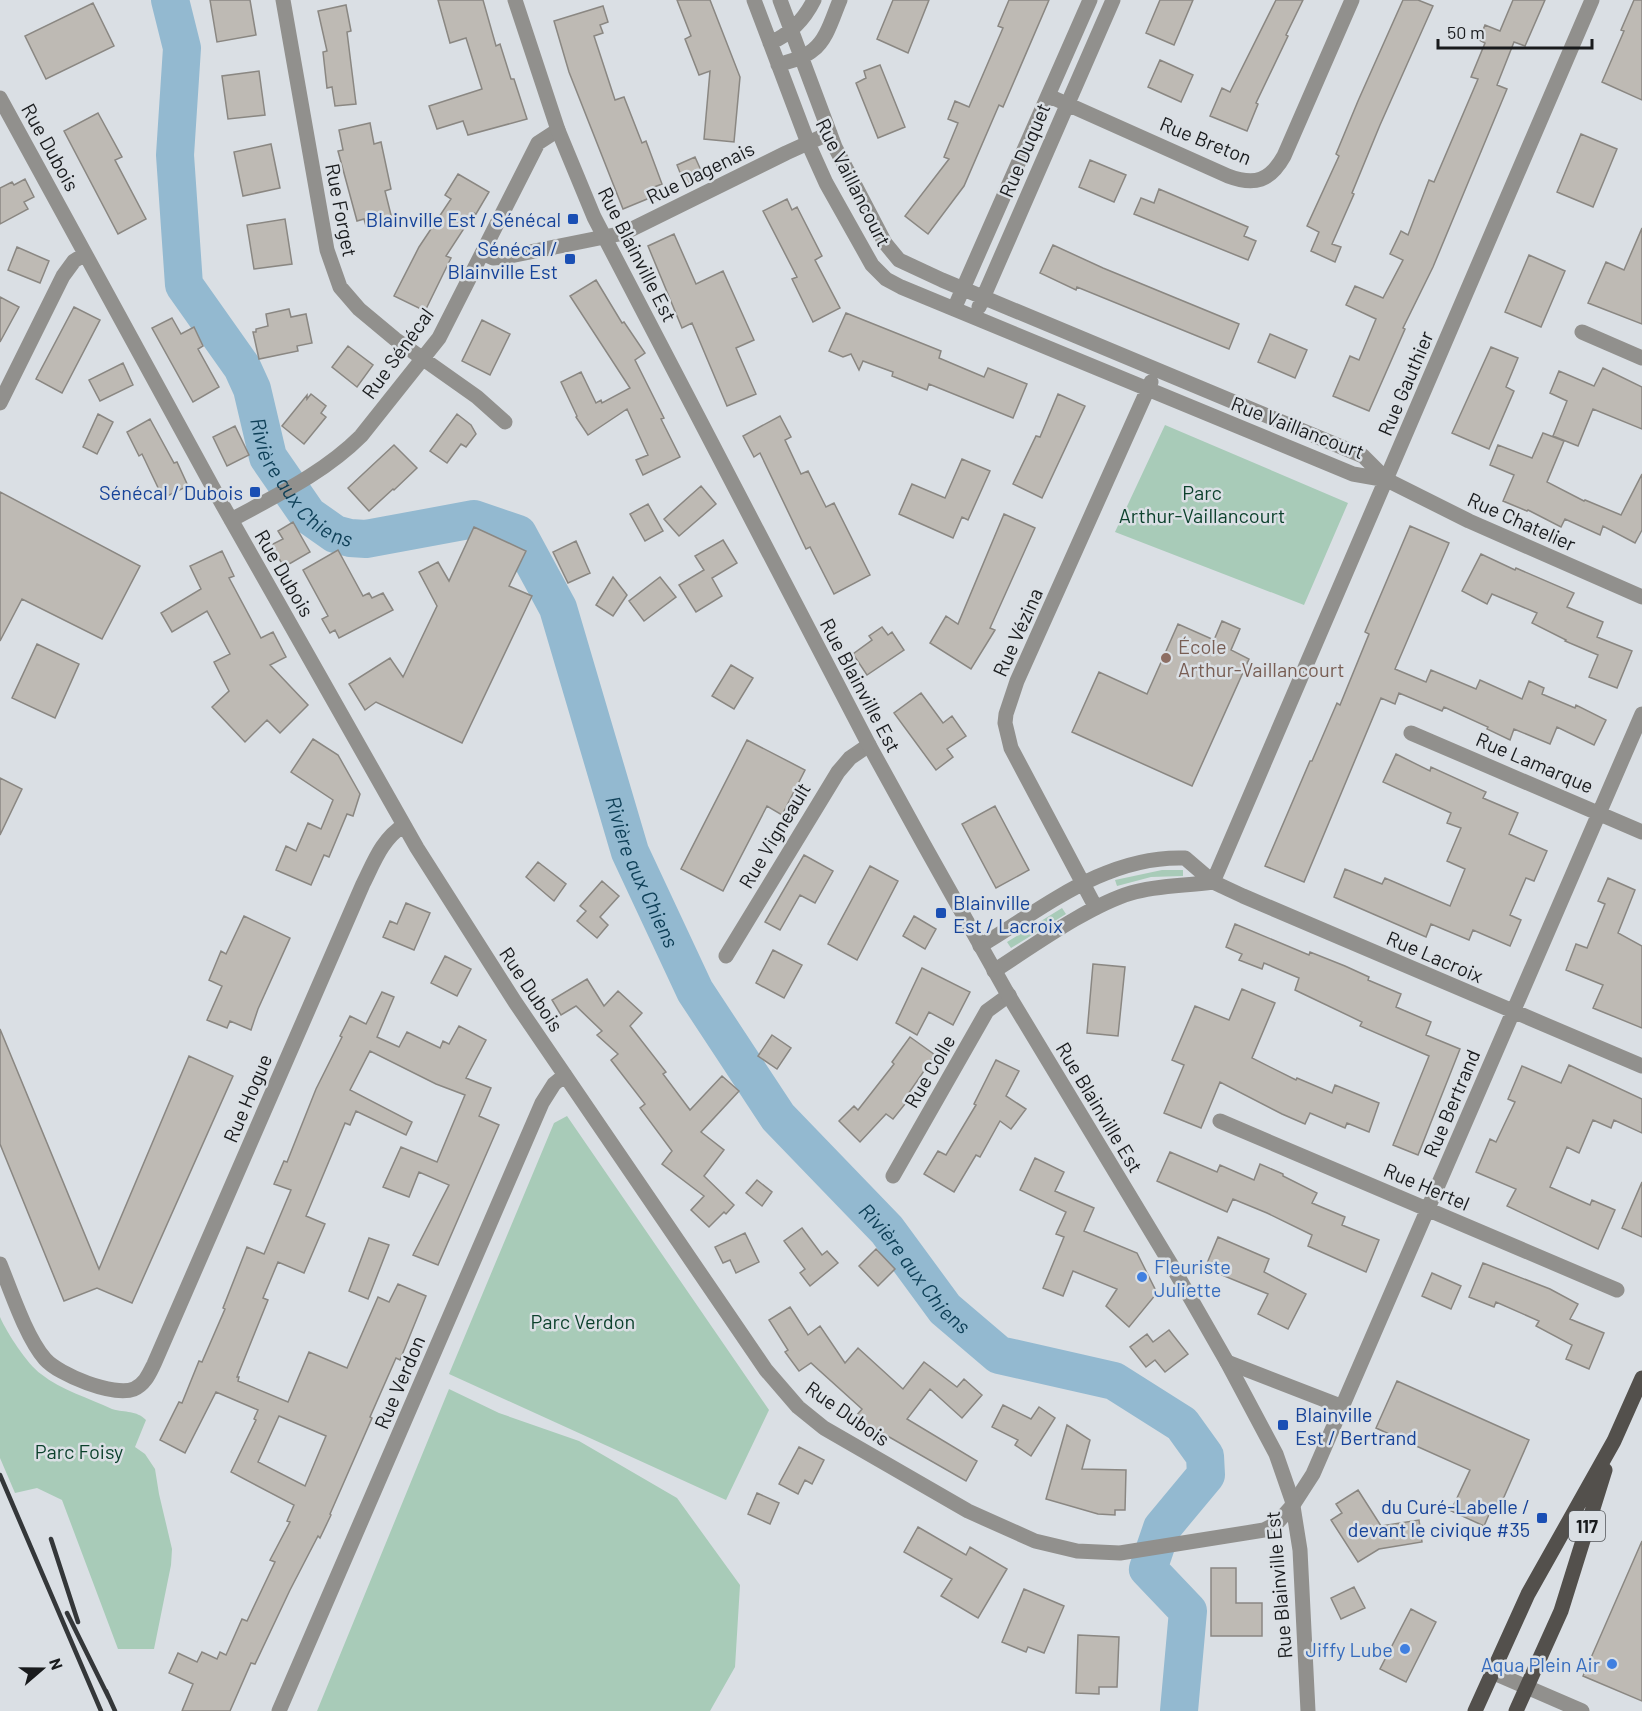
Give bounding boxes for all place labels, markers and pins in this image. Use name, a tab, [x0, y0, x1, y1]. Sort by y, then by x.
place label: Blainville Est / Sénécal	[366, 207, 561, 231]
marker: Blainville Est / Sénécal	[566, 212, 580, 226]
place label: Sénécal / Blainville Est	[448, 236, 558, 283]
marker: Sénécal / Blainville Est	[563, 252, 577, 266]
place label: Sénécal / Dubois	[99, 480, 243, 504]
marker: Sénécal / Dubois	[248, 485, 262, 499]
place label: École Arthur-Vaillancourt	[1178, 634, 1345, 681]
marker: École Arthur-Vaillancourt	[1159, 651, 1173, 665]
place label: Blainville Est / Lacroix	[953, 890, 1063, 937]
marker: Blainville Est / Lacroix	[934, 906, 948, 920]
place label: Fleuriste Juliette	[1154, 1254, 1231, 1301]
marker: Fleuriste Juliette	[1135, 1270, 1149, 1284]
place label: Blainville Est / Bertrand	[1295, 1402, 1417, 1449]
marker: Blainville Est / Bertrand	[1276, 1418, 1290, 1432]
place label: du Curé-Labelle / devant le civique #35	[1348, 1494, 1530, 1541]
marker: du Curé-Labelle / devant le civique #35	[1535, 1511, 1549, 1525]
place label: Jiffy Lube	[1305, 1637, 1393, 1661]
marker: Jiffy Lube	[1398, 1642, 1412, 1656]
place label: Aqua Plein Air	[1481, 1652, 1600, 1676]
marker: Aqua Plein Air	[1605, 1657, 1619, 1671]

